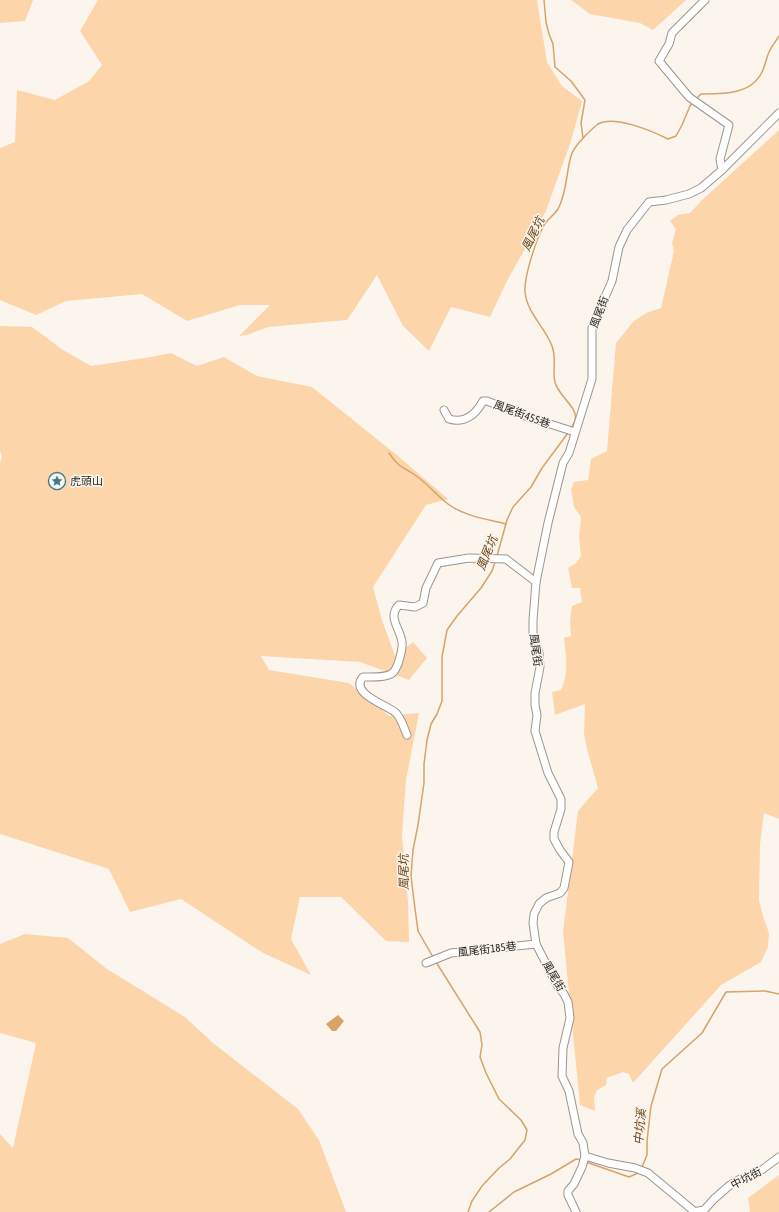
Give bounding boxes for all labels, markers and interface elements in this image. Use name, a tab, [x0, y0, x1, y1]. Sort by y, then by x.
water label: 風尾坑	[519, 213, 548, 253]
street label: 風尾街	[588, 294, 610, 330]
street label: 風尾街455巷	[492, 398, 552, 430]
place icon: 虎頭山	[47, 471, 67, 491]
place label: 虎頭山	[70, 475, 103, 487]
water label: 風尾坑	[474, 532, 501, 572]
street label: 風尾街	[528, 633, 544, 667]
water label: 風尾坑	[397, 852, 411, 890]
street label: 風尾街185巷	[457, 939, 517, 959]
street label: 風尾街	[541, 959, 567, 993]
water label: 中坑溪	[631, 1106, 649, 1146]
street label: 中坑街	[729, 1165, 763, 1191]

